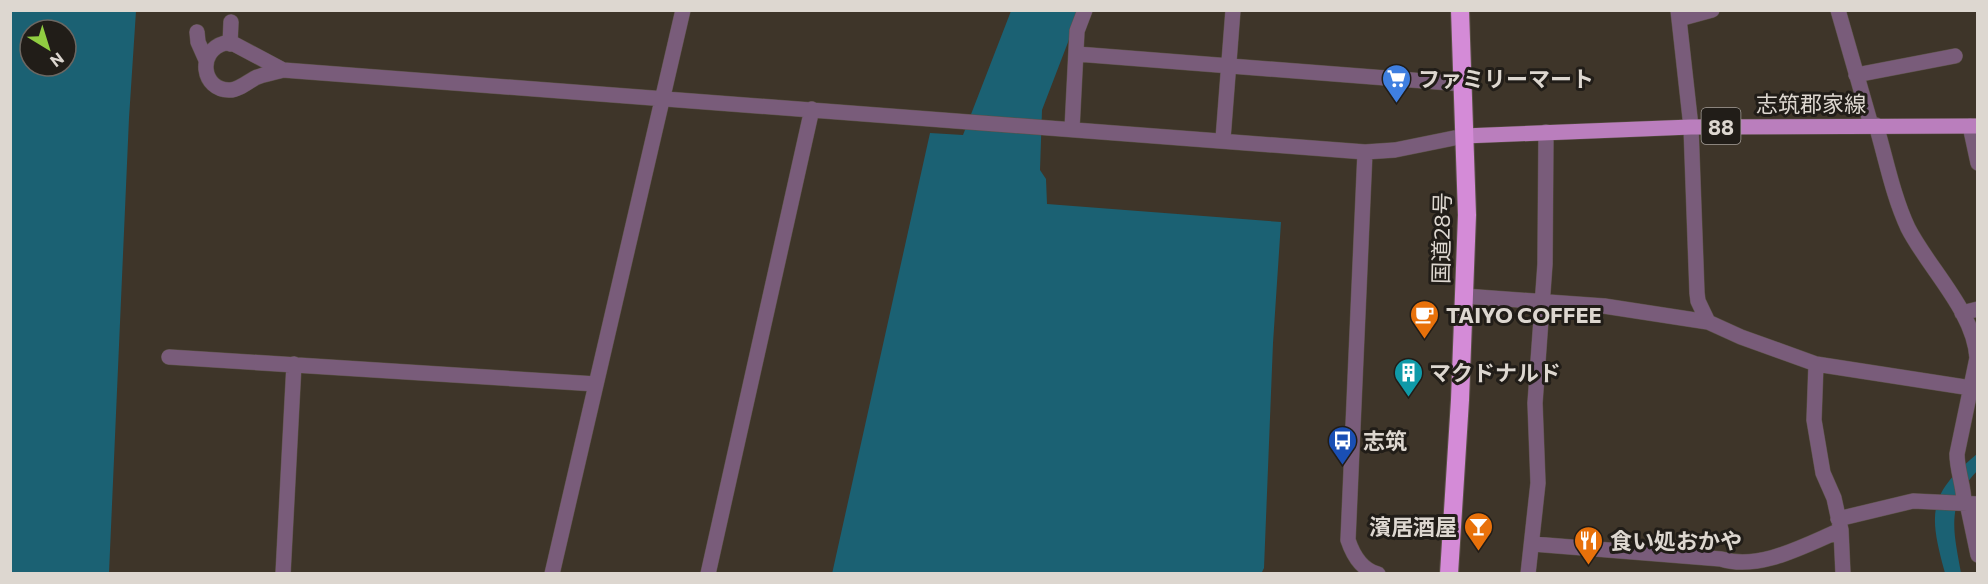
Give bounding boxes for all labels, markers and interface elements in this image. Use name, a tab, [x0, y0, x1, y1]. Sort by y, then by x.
north arrow	[18, 18, 78, 78]
text: N	[47, 49, 68, 71]
supermarket icon: ファミリーマート	[1381, 62, 1413, 104]
place label: ファミリーマート	[1418, 65, 1594, 92]
street label: 志筑郡家線	[1756, 90, 1866, 117]
road number: 88	[1702, 108, 1740, 144]
street label: 国道28号	[1427, 192, 1455, 284]
cafe icon: TAIYO COFFEE	[1409, 298, 1441, 340]
place label: TAIYO COFFEE	[1446, 301, 1602, 328]
building icon: マクドナルド	[1392, 356, 1424, 398]
place label: マクドナルド	[1429, 359, 1561, 386]
bus stop icon: 志筑	[1326, 424, 1358, 466]
place label: 志筑	[1363, 427, 1407, 454]
bar icon: 濱居酒屋	[1462, 510, 1494, 552]
place label: 濱居酒屋	[1369, 513, 1457, 540]
restaurant icon: 食い処おかや	[1573, 524, 1605, 566]
place label: 食い処おかや	[1610, 527, 1742, 554]

